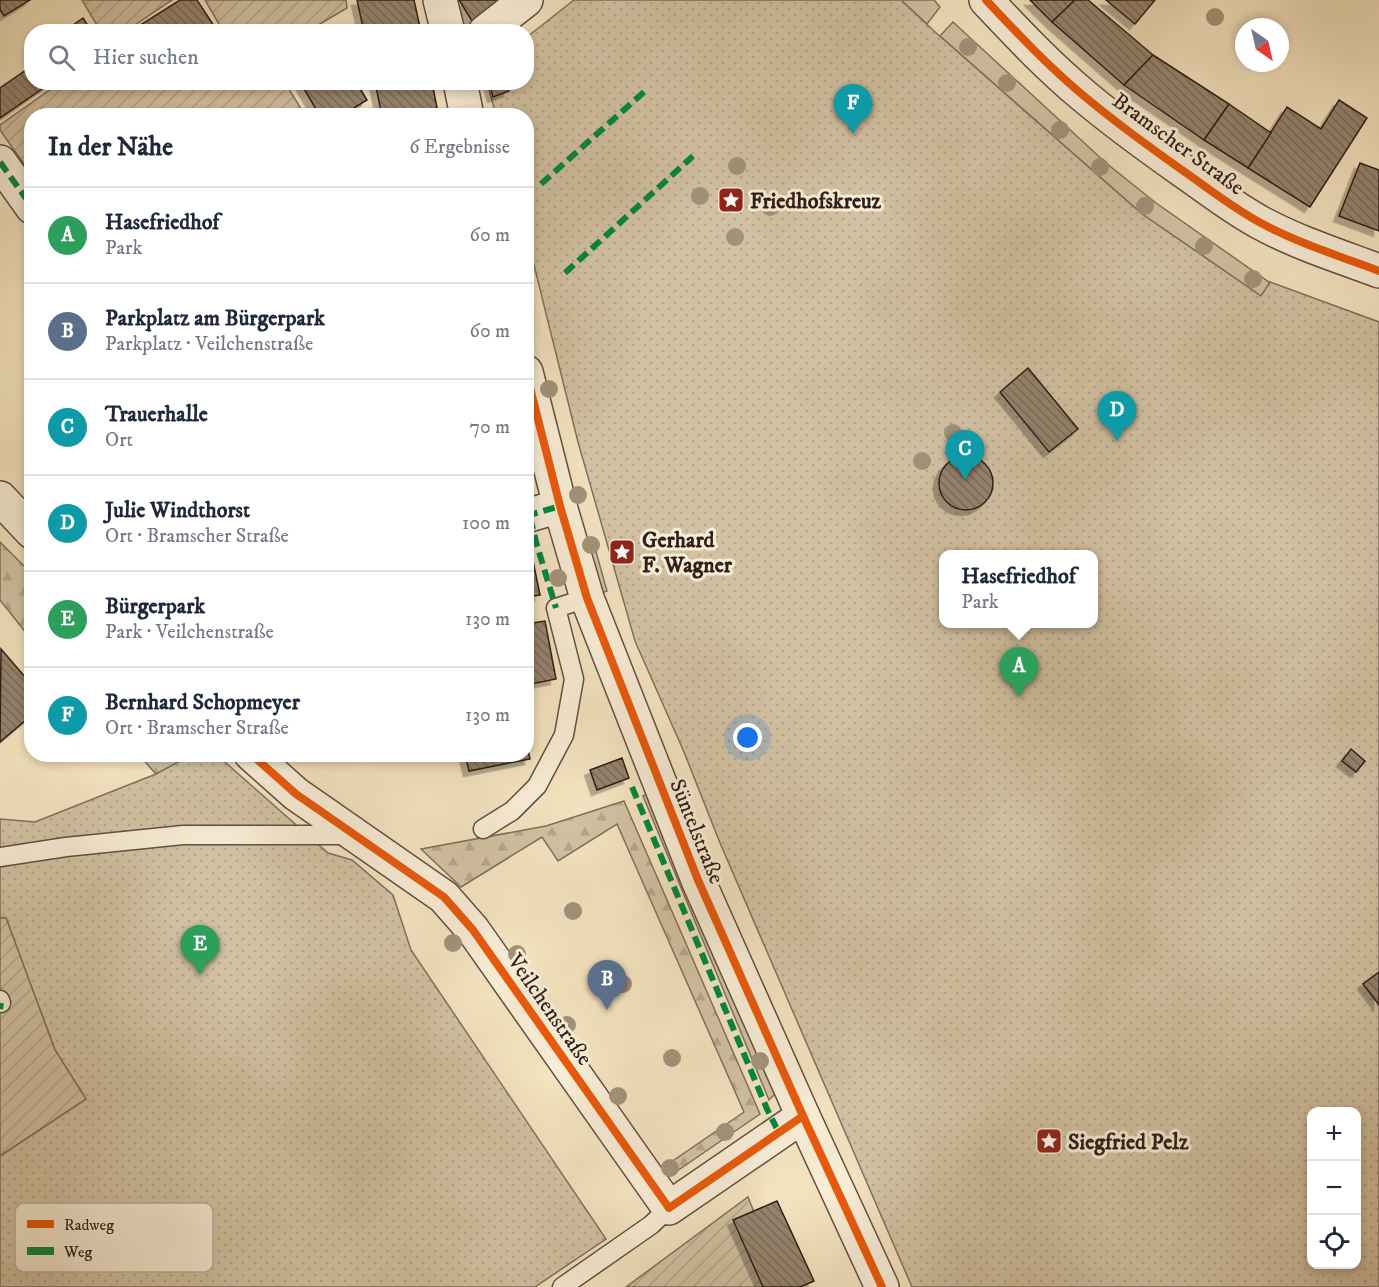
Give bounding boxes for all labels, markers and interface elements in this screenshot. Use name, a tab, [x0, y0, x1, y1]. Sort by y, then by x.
north arrow	[1235, 18, 1289, 72]
search box	[24, 24, 534, 90]
icon: search	[45, 41, 78, 74]
text: Hier suchen	[93, 44, 199, 71]
pin: F	[834, 84, 872, 134]
street label: Bramscher Straße	[1107, 87, 1249, 201]
text: In der Nähe	[48, 131, 173, 164]
text: 6 Ergebnisse	[409, 135, 510, 160]
place icon: Friedhofskreuz	[716, 185, 746, 215]
place label: Friedhofskreuz	[750, 188, 882, 215]
text: Hasefriedhof	[105, 209, 219, 236]
text: A	[61, 223, 74, 248]
text: 60 m	[470, 223, 510, 248]
text: Park	[105, 236, 142, 261]
text: Parkplatz am Bürgerpark	[105, 305, 325, 332]
text: B	[61, 319, 74, 344]
text: 60 m	[470, 319, 510, 344]
text: Parkplatz · Veilchenstraße	[105, 332, 313, 357]
pin: D	[1098, 392, 1136, 441]
text: Trauerhalle	[105, 401, 208, 428]
text: C	[61, 415, 74, 440]
text: 70 m	[469, 415, 510, 440]
text: Ort	[105, 428, 133, 453]
pin: C	[946, 430, 984, 480]
text: Julie Windthorst	[105, 497, 250, 524]
text: D	[60, 511, 75, 536]
text: 100 m	[462, 511, 510, 536]
text: Ort · Bramscher Straße	[105, 524, 289, 549]
place label: Gerhard F. Wagner	[642, 527, 733, 579]
place icon: Gerhard F. Wagner	[607, 537, 637, 567]
popup	[939, 550, 1098, 628]
text: Hasefriedhof	[961, 563, 1076, 590]
text: Park	[961, 590, 999, 615]
text: Bürgerpark	[105, 593, 205, 620]
text: E	[60, 607, 75, 632]
text: 130 m	[465, 607, 510, 632]
text: Park · Veilchenstraße	[105, 620, 274, 645]
pin: A	[1000, 648, 1038, 697]
text: Bernhard Schopmeyer	[105, 689, 300, 716]
text: F	[61, 703, 74, 728]
text: 130 m	[465, 703, 510, 728]
text: Ort · Bramscher Straße	[105, 716, 289, 741]
your location	[733, 723, 762, 752]
street label: Süntelstraße	[663, 775, 730, 888]
pin: E	[180, 926, 220, 975]
street label: Veilchenstraße	[501, 948, 598, 1071]
pin: B	[588, 960, 626, 1010]
map controls	[1307, 1107, 1361, 1269]
button: +	[1307, 1107, 1361, 1161]
place icon: Siegfried Pelz	[1034, 1126, 1064, 1156]
place label: Siegfried Pelz	[1068, 1129, 1189, 1156]
button: −	[1307, 1161, 1361, 1215]
legend	[15, 1203, 213, 1272]
text: Radweg	[64, 1215, 114, 1235]
button: locate	[1307, 1215, 1361, 1269]
text: Weg	[63, 1242, 93, 1262]

